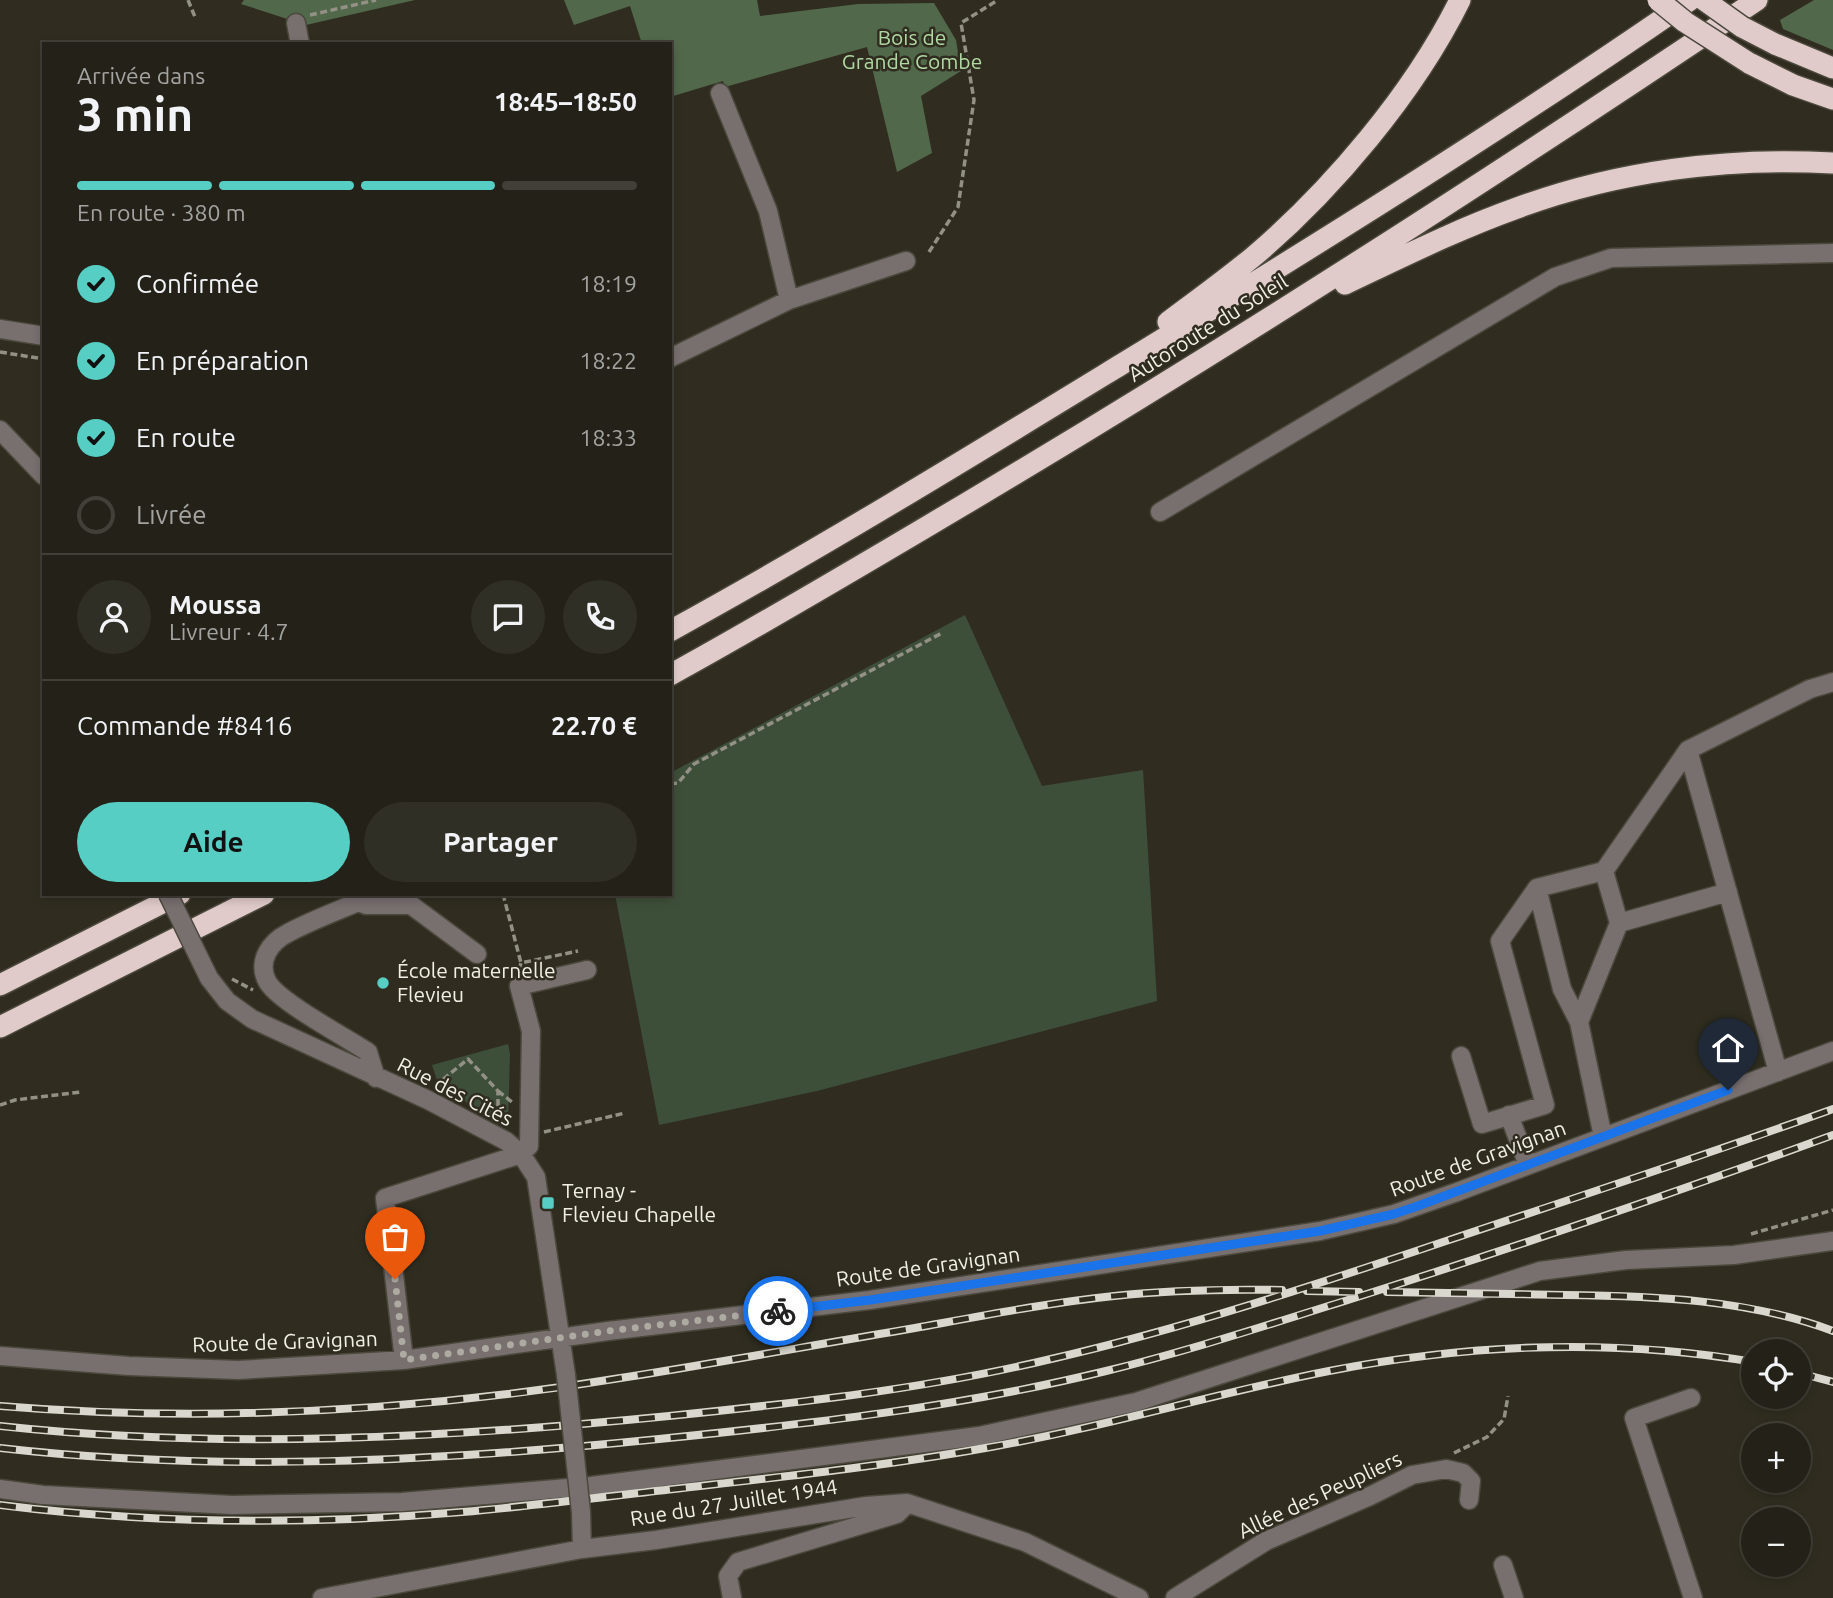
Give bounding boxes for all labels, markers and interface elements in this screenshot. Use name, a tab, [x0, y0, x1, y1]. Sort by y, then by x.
park label: Bois de Grande Combe	[842, 25, 982, 73]
text: Arrivée dans	[77, 63, 205, 88]
text: 18:45–18:50	[494, 87, 637, 116]
text: 3 min	[77, 88, 193, 140]
text: En route · 380 m	[77, 200, 246, 225]
icon: check	[77, 265, 115, 303]
street label: Autoroute du Soleil	[1123, 268, 1291, 386]
text: Confirmée	[136, 269, 259, 298]
text: 18:19	[579, 271, 637, 296]
icon: check	[77, 342, 115, 380]
text: En préparation	[136, 346, 309, 375]
text: 18:22	[579, 348, 637, 373]
icon: check	[77, 419, 115, 457]
text: En route	[136, 423, 236, 452]
text: 18:33	[579, 425, 637, 450]
text: Livrée	[136, 500, 207, 529]
button: person	[77, 580, 151, 654]
button: chat	[471, 580, 545, 654]
button: phone	[563, 580, 637, 654]
text: Moussa	[169, 590, 262, 619]
text: Livreur · 4.7	[169, 619, 289, 644]
text: Commande #8416	[77, 711, 293, 740]
text: 22.70 €	[551, 711, 637, 740]
button: Aide	[77, 802, 350, 882]
button: Partager	[364, 802, 637, 882]
place label: École maternelle Flevieu	[397, 958, 556, 1006]
marker: École maternelle Flevieu	[375, 975, 391, 991]
pin	[1698, 1018, 1758, 1090]
icon: home	[1709, 1029, 1747, 1067]
street label: Rue des Cités	[394, 1052, 517, 1130]
street label: Route de Gravignan	[1386, 1115, 1569, 1201]
place label: Ternay - Flevieu Chapelle	[562, 1178, 716, 1226]
marker: Ternay - Flevieu Chapelle	[540, 1195, 556, 1211]
pin	[365, 1207, 425, 1279]
icon: bag	[376, 1218, 414, 1256]
street label: Route de Gravignan	[834, 1241, 1021, 1291]
courier	[743, 1276, 813, 1346]
icon: bike	[759, 1292, 797, 1330]
street label: Route de Gravignan	[192, 1326, 378, 1356]
map controls	[1741, 1339, 1811, 1577]
button: locate	[1741, 1339, 1811, 1409]
button: +	[1741, 1423, 1811, 1493]
street label: Allée des Peupliers	[1234, 1446, 1405, 1543]
street label: Rue du 27 Juillet 1944	[628, 1474, 839, 1530]
button: −	[1741, 1507, 1811, 1577]

